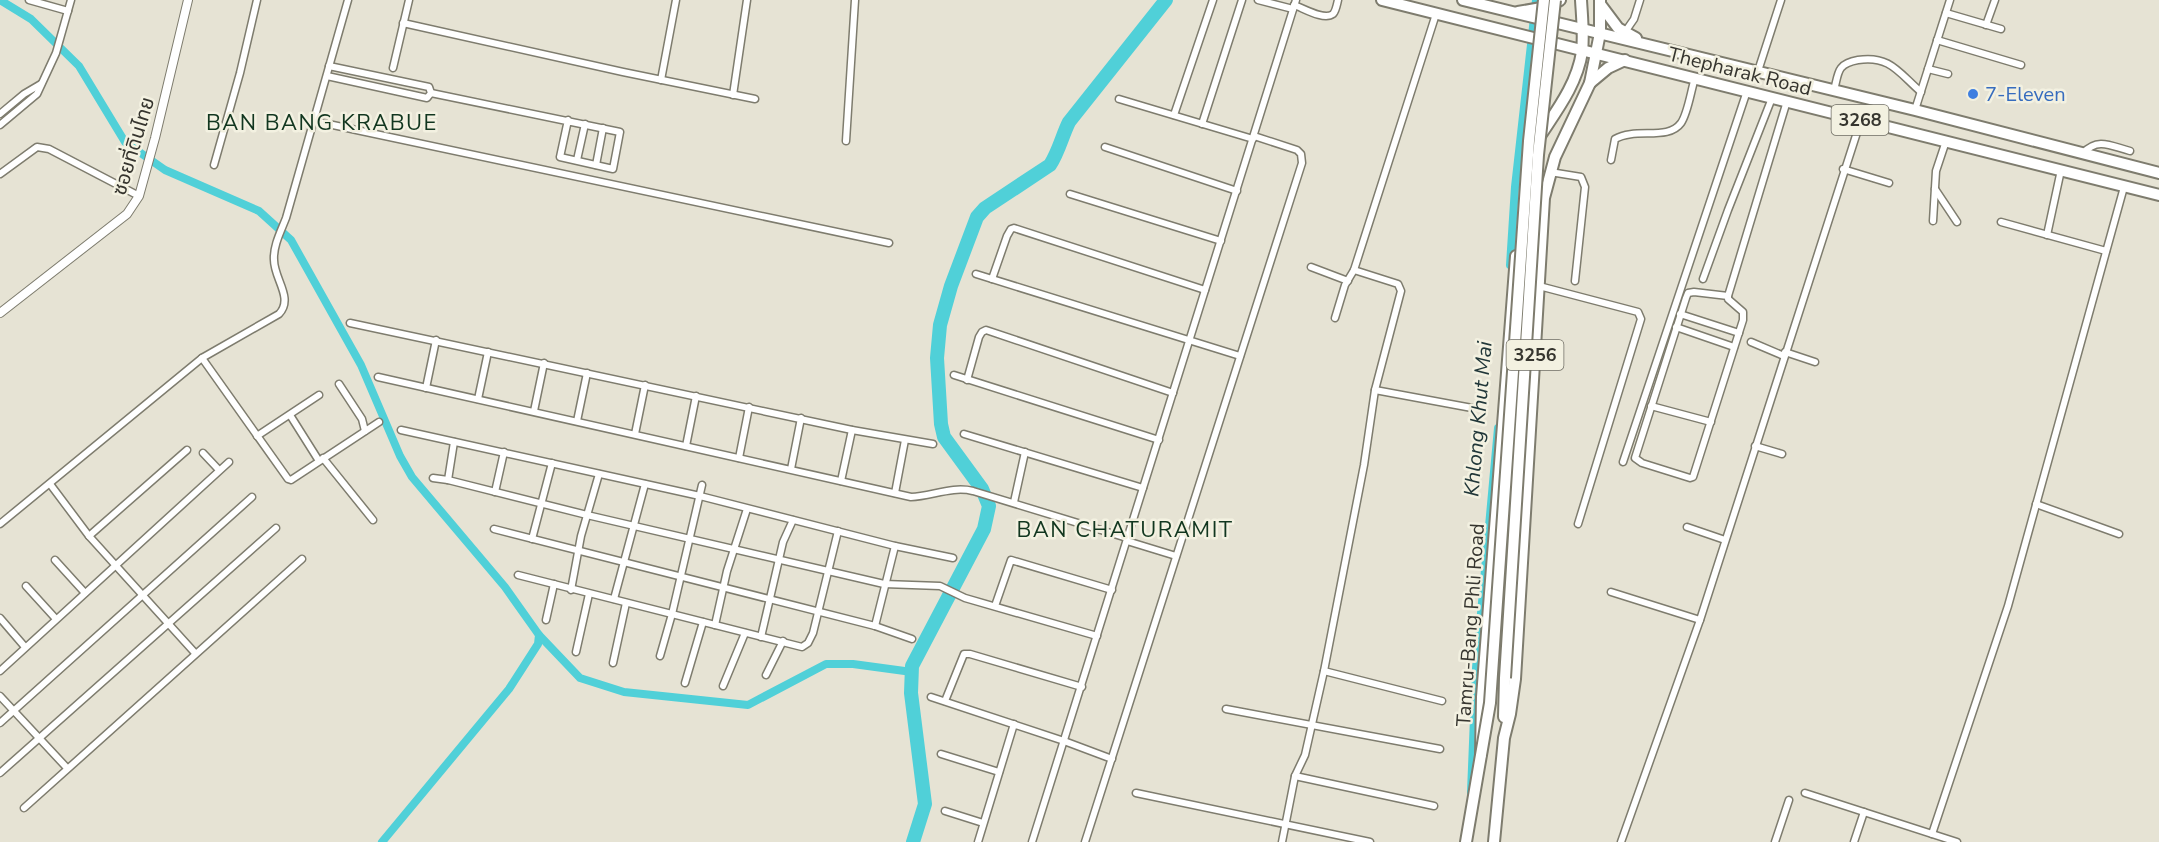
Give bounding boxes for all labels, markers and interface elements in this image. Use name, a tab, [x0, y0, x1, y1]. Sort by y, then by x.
street label: Thepharak Road	[1665, 41, 1814, 102]
place label: 7-Eleven	[1985, 81, 2066, 108]
marker: 7-Eleven	[1966, 87, 1980, 101]
street label: ซอยที่ดินไทย	[105, 93, 161, 199]
road number: 3268	[1832, 105, 1888, 135]
district label: BAN BANG KRABUE	[206, 108, 438, 138]
water label: Khlong Khut Mai	[1457, 339, 1499, 498]
road number: 3256	[1506, 340, 1564, 370]
district label: BAN CHATURAMIT	[1016, 515, 1234, 545]
street label: Tamru-Bang Phli Road	[1450, 522, 1491, 728]

